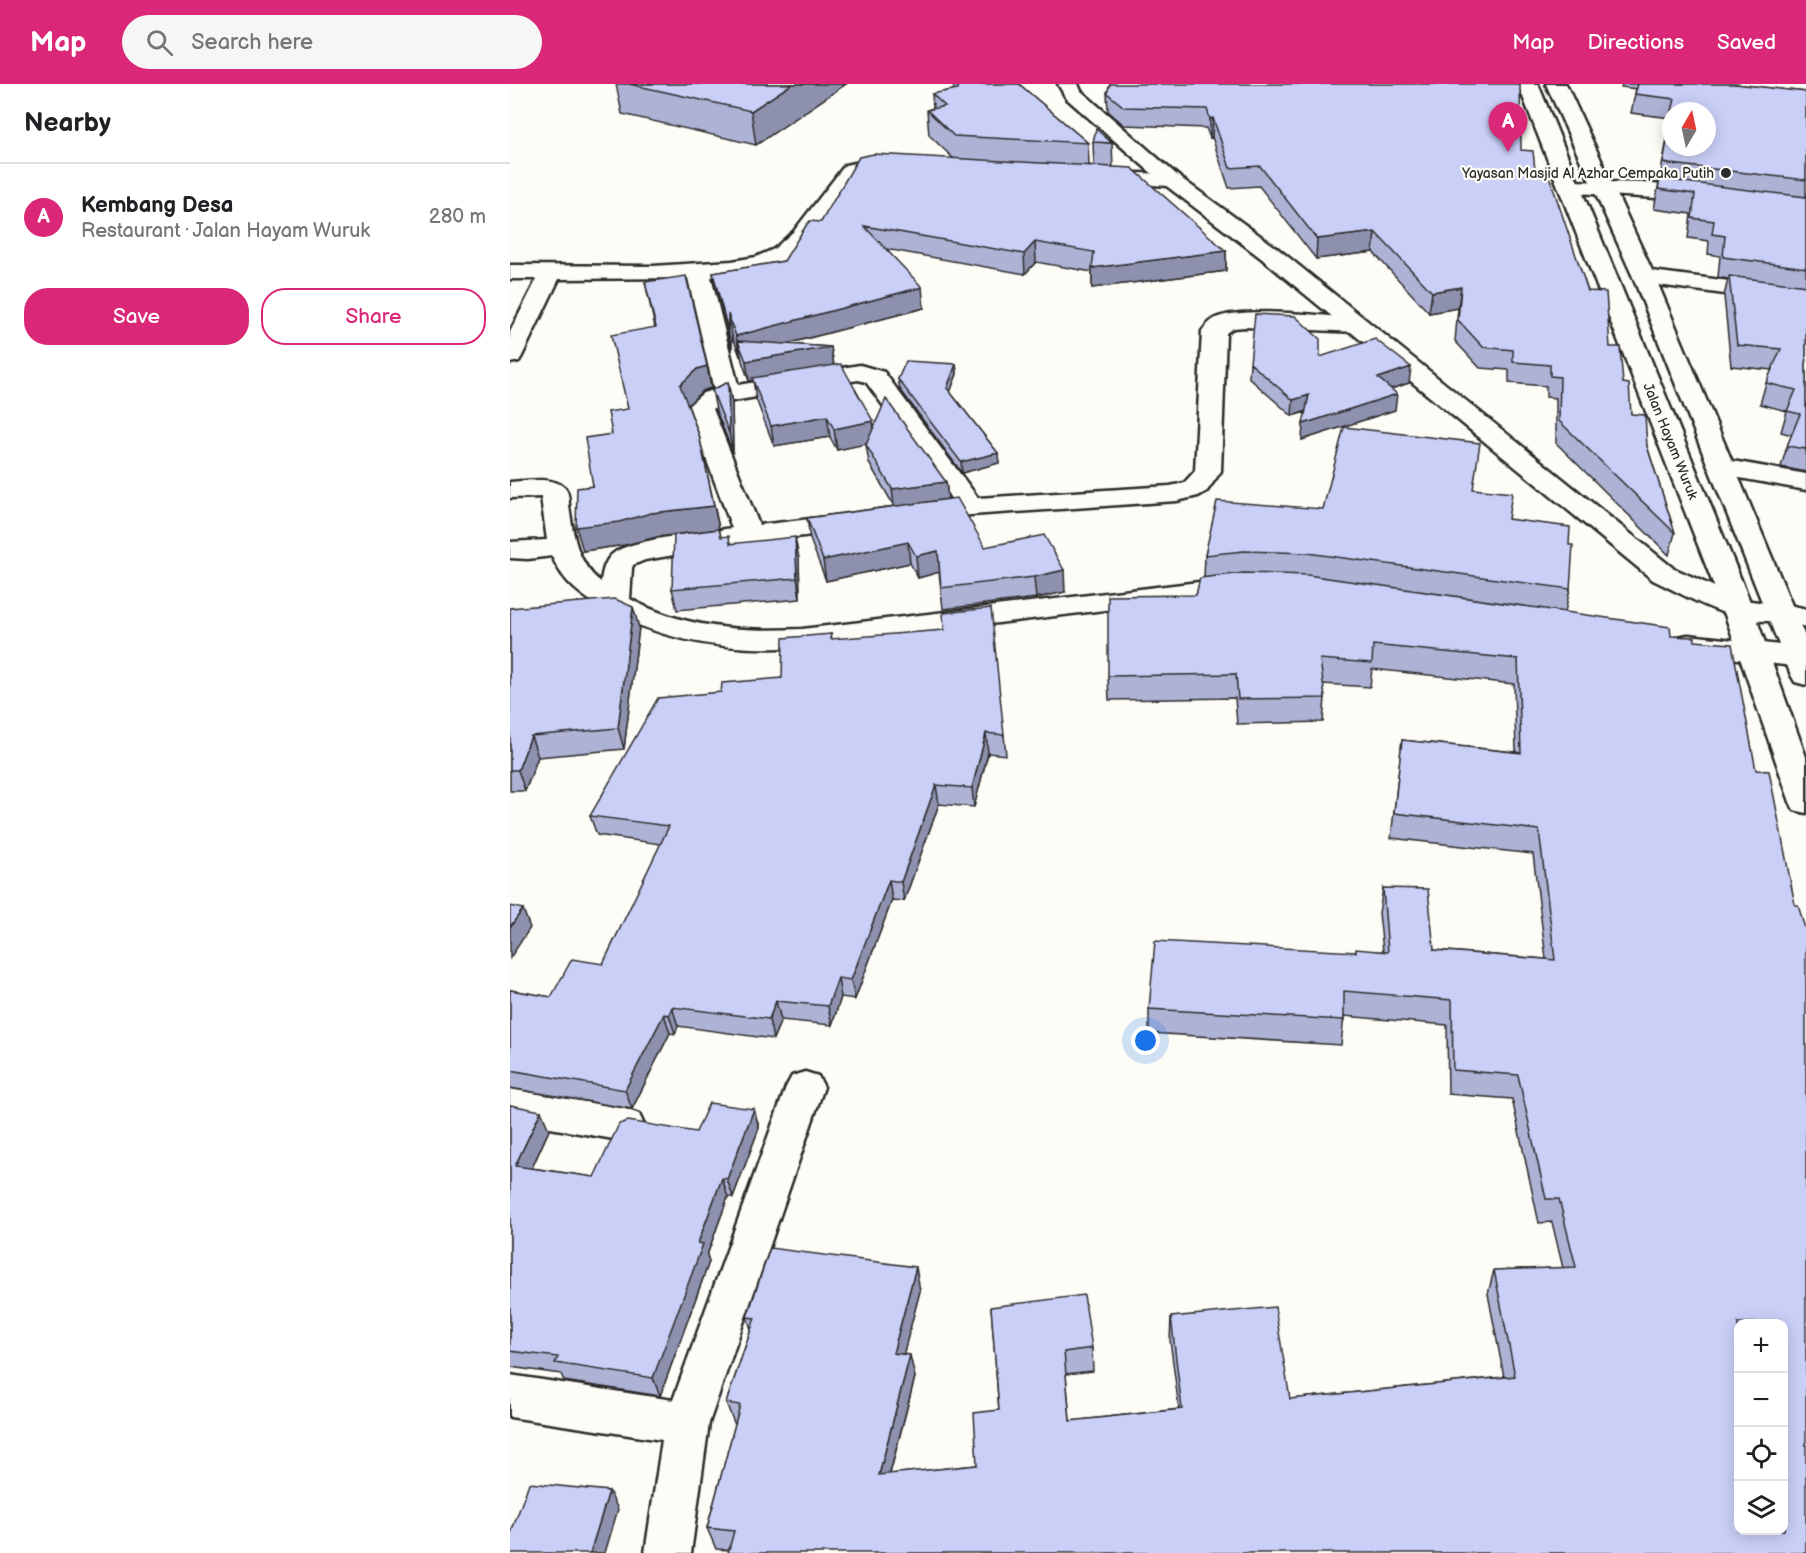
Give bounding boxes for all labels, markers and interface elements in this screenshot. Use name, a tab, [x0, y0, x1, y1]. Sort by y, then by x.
search box	[122, 15, 542, 69]
text: Map	[30, 26, 86, 59]
icon: search	[143, 26, 176, 59]
text: Search here	[191, 29, 313, 56]
text: Map	[1512, 30, 1555, 55]
text: Directions	[1588, 30, 1684, 55]
text: Saved	[1717, 30, 1776, 55]
north arrow	[1662, 102, 1716, 156]
pin: A	[1488, 103, 1528, 152]
text: Nearby	[24, 108, 111, 139]
place label: Yayasan Masjid Al Azhar Cempaka Putih	[1461, 165, 1714, 182]
marker: Yayasan Masjid Al Azhar Cempaka Putih	[1719, 166, 1733, 180]
text: Kembang Desa	[81, 192, 233, 219]
text: A	[37, 205, 50, 229]
text: 280 m	[429, 205, 486, 229]
text: Restaurant · Jalan Hayam Wuruk	[81, 219, 370, 243]
button: Save	[24, 288, 249, 345]
button: Share	[261, 288, 486, 345]
street label: Jalan Hayam Wuruk	[1639, 380, 1702, 502]
your location	[1131, 1026, 1160, 1055]
map controls	[1734, 1319, 1788, 1535]
button: +	[1734, 1319, 1788, 1373]
button: −	[1734, 1373, 1788, 1427]
button: locate	[1734, 1427, 1788, 1481]
button: layers	[1734, 1481, 1788, 1535]

